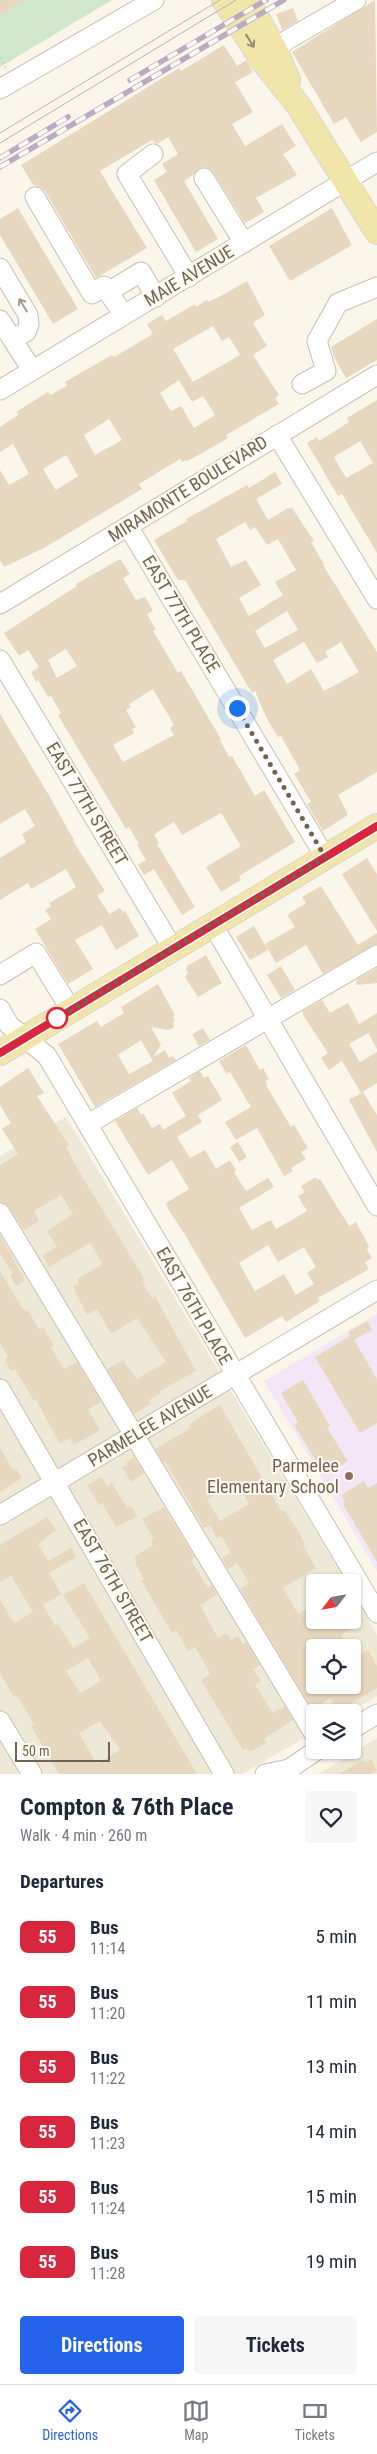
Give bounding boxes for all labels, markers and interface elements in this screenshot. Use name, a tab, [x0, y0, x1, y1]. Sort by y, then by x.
one-way arrow	[246, 34, 256, 48]
street label: MAIE AVENUE	[140, 241, 237, 310]
one-way arrow	[17, 299, 27, 313]
street label: MIRAMONTE BOULEVARD	[104, 431, 271, 546]
street label: EAST 77TH PLACE	[138, 552, 225, 676]
your location	[225, 696, 250, 721]
street label: EAST 77TH STREET	[42, 738, 132, 869]
unlabelled marker	[46, 1007, 68, 1029]
street label: EAST 76TH PLACE	[152, 1243, 237, 1368]
street label: PARMELEE AVENUE	[84, 1380, 215, 1471]
place label: Parmelee Elementary School	[207, 1455, 339, 1497]
marker: Parmelee Elementary School	[343, 1470, 355, 1482]
street label: EAST 76TH STREET	[69, 1515, 158, 1647]
north arrow	[306, 1574, 361, 1629]
map controls	[306, 1574, 361, 1759]
button: locate	[306, 1639, 361, 1694]
button: layers	[306, 1704, 361, 1759]
scale bar	[15, 1739, 110, 1762]
text: 50 m	[22, 1743, 50, 1759]
button: heart	[305, 1791, 357, 1843]
text: Compton & 76th Place	[20, 1793, 234, 1821]
text: Walk · 4 min · 260 m	[20, 1826, 147, 1845]
text: Departures	[20, 1870, 104, 1893]
text: Bus	[90, 1916, 119, 1939]
text: 5 min	[315, 1925, 357, 1948]
text: 55	[38, 1926, 57, 1947]
text: 11:14	[90, 1939, 125, 1958]
text: Bus	[90, 1981, 119, 2004]
text: 11 min	[306, 1990, 357, 2013]
text: 55	[38, 1991, 57, 2012]
text: 11:20	[90, 2004, 125, 2023]
text: Bus	[90, 2046, 119, 2069]
text: 13 min	[306, 2055, 357, 2078]
text: 55	[38, 2056, 57, 2077]
text: 11:22	[90, 2069, 125, 2088]
text: Bus	[90, 2111, 119, 2134]
text: 14 min	[306, 2120, 357, 2143]
text: 55	[38, 2121, 57, 2142]
text: 11:23	[90, 2134, 125, 2153]
text: Bus	[90, 2176, 119, 2199]
text: 15 min	[306, 2185, 357, 2208]
text: 55	[38, 2186, 57, 2207]
text: 11:24	[90, 2199, 125, 2218]
text: Bus	[90, 2241, 119, 2264]
text: 19 min	[306, 2250, 357, 2273]
text: 55	[38, 2251, 57, 2272]
text: 11:28	[90, 2264, 125, 2283]
button: Directions	[20, 2316, 184, 2374]
button: Tickets	[194, 2316, 357, 2374]
tab: Directions	[42, 2397, 98, 2443]
tab: Map	[182, 2397, 210, 2443]
tab: Tickets	[295, 2397, 335, 2443]

